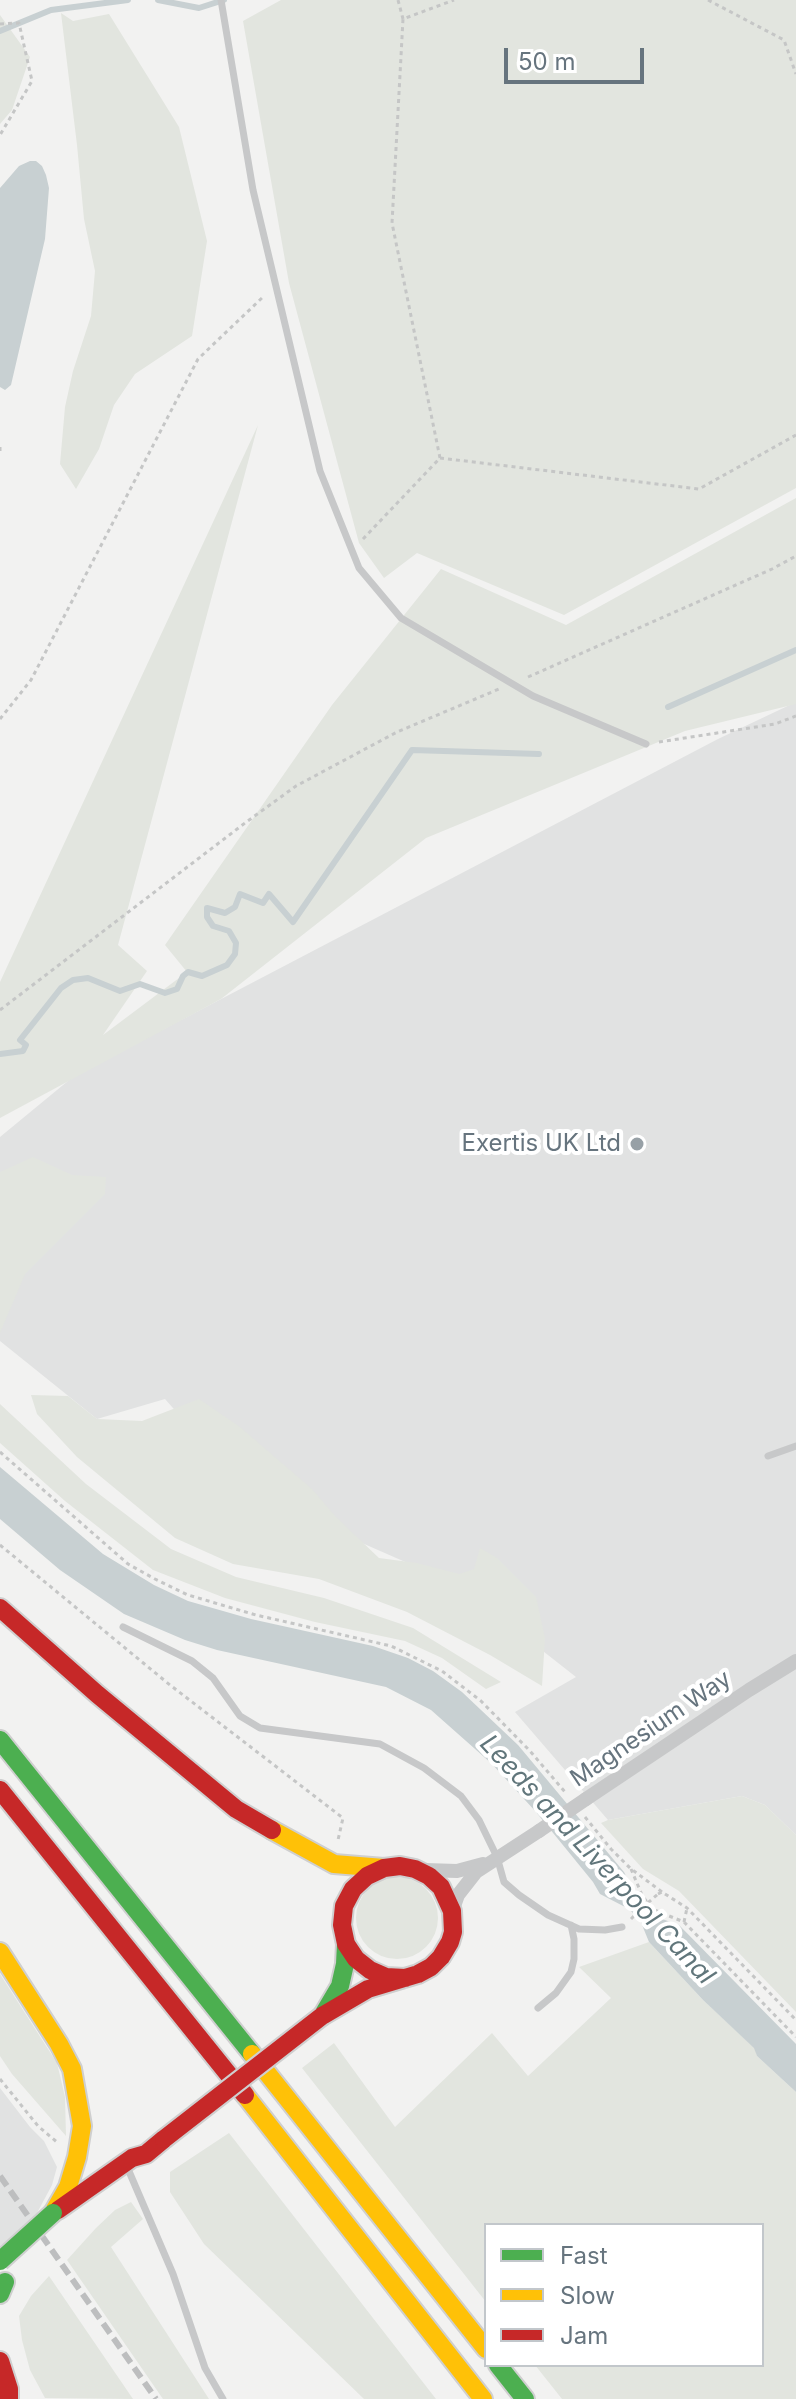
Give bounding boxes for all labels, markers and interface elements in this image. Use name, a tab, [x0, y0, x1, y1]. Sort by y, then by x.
scale bar	[508, 32, 648, 82]
text: 50 m	[518, 47, 576, 76]
place label: Exertis UK Ltd	[461, 1130, 621, 1158]
marker: Exertis UK Ltd	[628, 1135, 646, 1153]
street label: Magnesium Way	[565, 1665, 737, 1793]
water label: Leeds and Liverpool Canal	[473, 1729, 721, 1991]
legend	[484, 2223, 764, 2367]
text: Fast	[560, 2241, 608, 2270]
text: Slow	[560, 2281, 615, 2310]
text: Jam	[560, 2321, 608, 2350]

